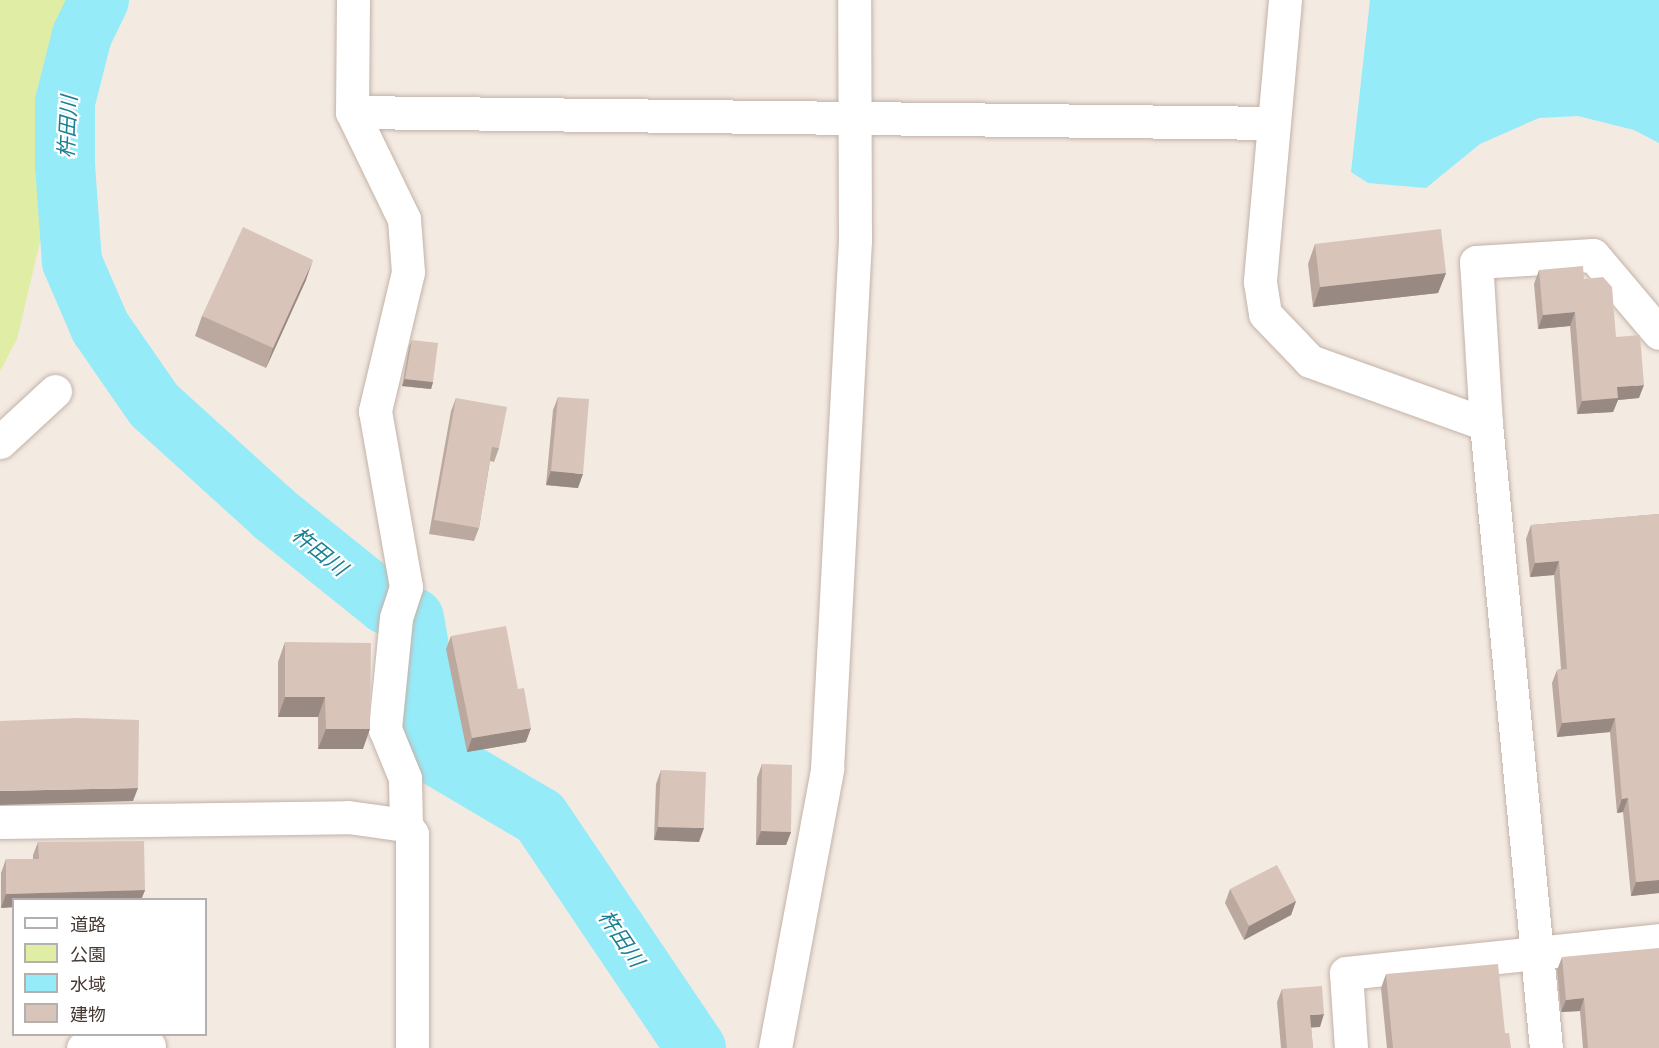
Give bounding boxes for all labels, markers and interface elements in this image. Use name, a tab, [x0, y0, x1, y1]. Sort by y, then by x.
water label: 杵田川	[53, 95, 81, 159]
water label: 杵田川	[288, 521, 352, 581]
legend	[12, 898, 207, 1036]
water label: 杵田川	[594, 905, 650, 971]
text: 道路	[70, 913, 106, 935]
text: 公園	[70, 943, 106, 965]
text: 水域	[70, 973, 106, 995]
text: 建物	[70, 1003, 106, 1025]

